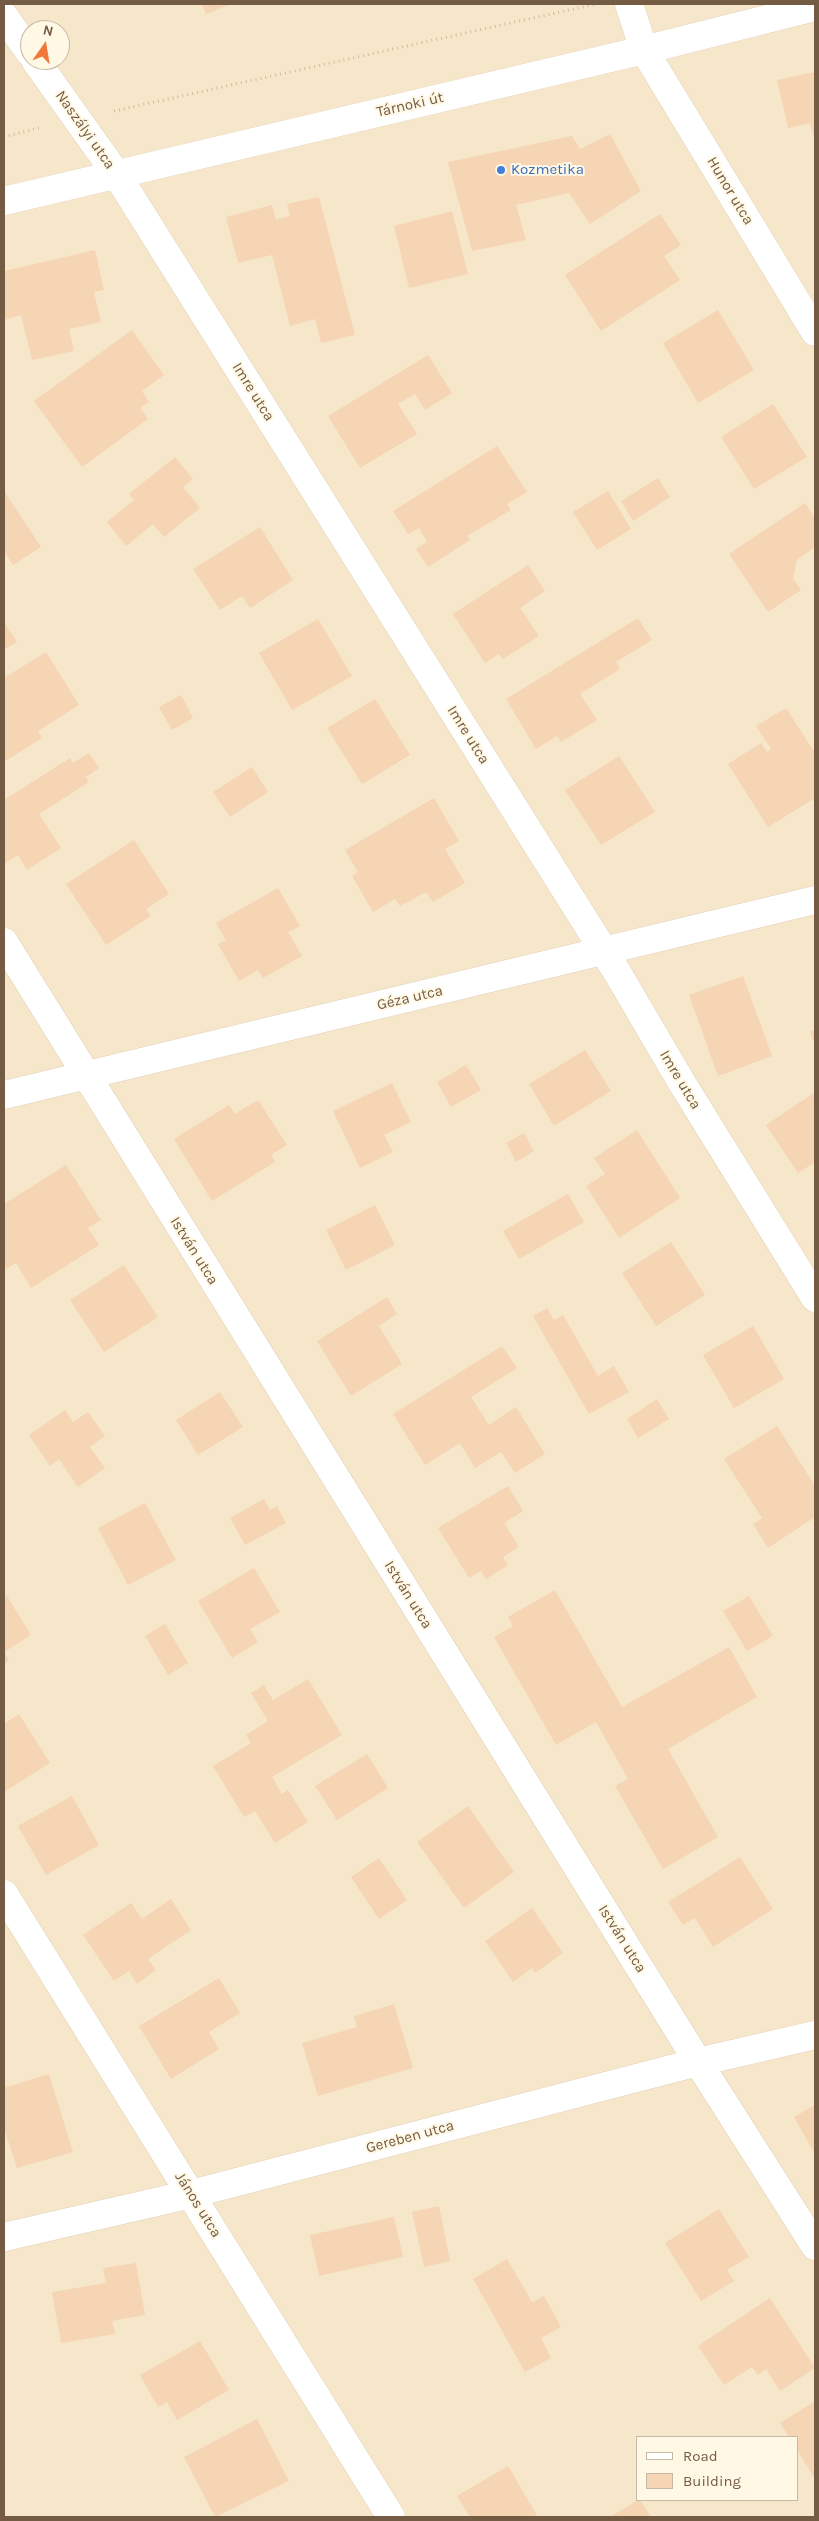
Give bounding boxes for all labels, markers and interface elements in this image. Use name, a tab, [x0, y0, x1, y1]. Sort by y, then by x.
north arrow	[20, 20, 70, 70]
text: N	[41, 21, 55, 40]
street label: Naszályi utca	[51, 87, 119, 173]
street label: Tárnoki út	[375, 89, 445, 121]
street label: Hunor utca	[703, 154, 757, 228]
place label: Kozmetika	[511, 161, 584, 179]
marker: Kozmetika	[495, 164, 507, 176]
street label: Imre utca	[228, 359, 278, 425]
street label: Imre utca	[443, 702, 493, 768]
street label: Géza utca	[375, 982, 445, 1014]
street label: Imre utca	[655, 1047, 705, 1113]
street label: István utca	[166, 1214, 222, 1288]
street label: István utca	[380, 1558, 436, 1632]
street label: István utca	[594, 1902, 650, 1976]
street label: Gereben utca	[364, 2117, 456, 2157]
street label: János utca	[171, 2169, 225, 2241]
legend	[636, 2436, 799, 2501]
text: Road	[683, 2447, 718, 2465]
text: Building	[683, 2472, 741, 2490]

